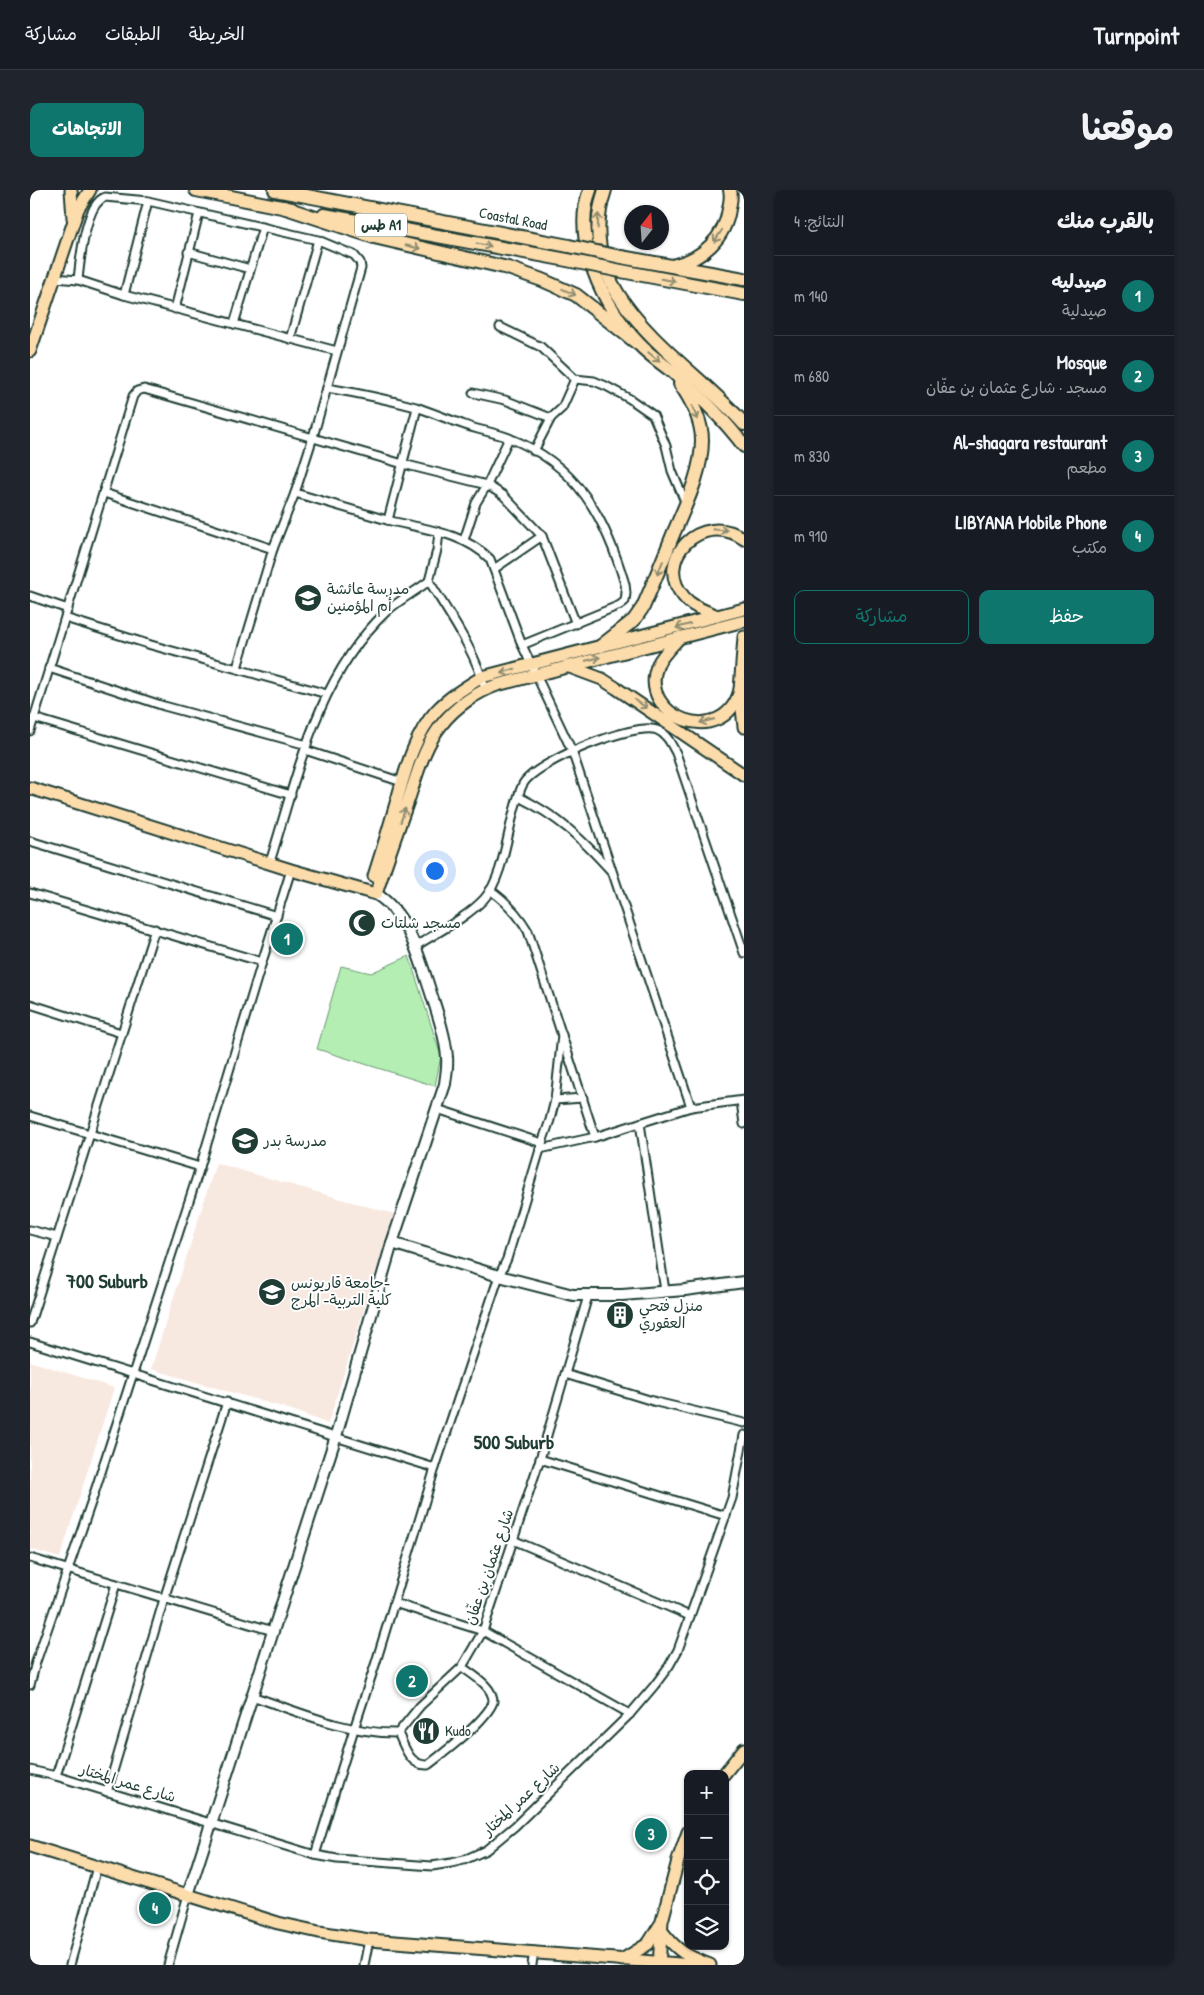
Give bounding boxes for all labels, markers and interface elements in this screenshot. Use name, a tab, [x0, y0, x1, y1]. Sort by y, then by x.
text: Turnpoint	[1094, 19, 1179, 51]
text: مشاركة	[25, 21, 77, 46]
text: الطبقات	[105, 21, 161, 46]
text: الخريطة	[189, 21, 245, 46]
button: الاتجاهات	[30, 103, 144, 157]
text: موقعنا	[1081, 104, 1174, 151]
street label: Coastal Road	[477, 202, 549, 235]
north arrow	[624, 205, 669, 250]
text: بالقرب منك	[1057, 206, 1154, 235]
text: النتائج: 4	[794, 210, 844, 232]
road number: طس A1	[355, 214, 407, 236]
one-way arrow	[593, 214, 603, 230]
one-way arrow	[713, 228, 723, 242]
one-way arrow	[476, 240, 492, 250]
one-way arrow	[405, 243, 421, 252]
text: صيدليه	[1051, 268, 1107, 294]
one-way arrow	[660, 275, 676, 285]
text: 140 m	[794, 285, 828, 307]
text: 1	[1135, 285, 1141, 307]
one-way arrow	[561, 288, 576, 297]
text: صيدلية	[1062, 299, 1107, 321]
text: Mosque	[1057, 349, 1107, 375]
one-way arrow	[647, 351, 660, 362]
text: 680 m	[794, 365, 829, 387]
text: 2	[1134, 365, 1142, 387]
text: مسجد · شارع عثمان بن عفّان	[926, 376, 1107, 398]
one-way arrow	[692, 406, 701, 421]
text: Al-shagara restaurant	[954, 429, 1107, 455]
text: 830 m	[794, 445, 830, 467]
text: 3	[1134, 445, 1142, 467]
text: مطعم	[1067, 456, 1107, 478]
text: LIBYANA Mobile Phone	[955, 509, 1107, 535]
text: 910 m	[794, 525, 827, 547]
text: 4	[1135, 525, 1141, 547]
one-way arrow	[711, 526, 727, 535]
text: مكتب	[1072, 536, 1107, 558]
one-way arrow	[654, 560, 663, 575]
place label: مدرسة عائشة أم المؤمنين	[327, 578, 409, 617]
school or university icon: مدرسة عائشة أم المؤمنين	[293, 583, 323, 613]
button: مشاركة	[794, 590, 969, 644]
button: حفظ	[979, 590, 1154, 644]
one-way arrow	[675, 621, 691, 631]
one-way arrow	[585, 654, 601, 663]
one-way arrow	[501, 667, 517, 676]
one-way arrow	[634, 699, 648, 710]
one-way arrow	[700, 717, 716, 726]
one-way arrow	[399, 808, 408, 823]
your location	[422, 858, 448, 884]
mosque icon: مسجد شلتات	[347, 908, 377, 938]
place label: مسجد شلتات	[381, 912, 461, 933]
pin: 1	[271, 920, 303, 958]
school or university icon: مدرسة بدر	[230, 1126, 260, 1156]
place label: مدرسة بدر	[263, 1130, 327, 1151]
district label: 700 Suburb	[65, 1267, 148, 1294]
place label: جامعة قاريونس- كلية التربية- المرج	[291, 1272, 392, 1310]
school or university icon: جامعة قاريونس- كلية التربية- المرج	[257, 1277, 287, 1307]
place label: منزل فتحي العقوري	[639, 1295, 703, 1334]
building icon: منزل فتحي العقوري	[605, 1300, 635, 1330]
district label: 500 Suburb	[474, 1428, 554, 1455]
street label: شارع عثمان بن عفّان	[459, 1506, 518, 1628]
pin: 2	[396, 1662, 428, 1700]
restaurant icon: Kudo	[411, 1716, 441, 1746]
place label: Kudo	[445, 1720, 471, 1741]
street label: شارع عمر المختار	[477, 1757, 564, 1841]
street label: شارع عمر المختار	[77, 1758, 179, 1807]
map controls	[684, 1770, 729, 1950]
button: +	[684, 1770, 729, 1815]
pin: 3	[635, 1815, 667, 1853]
button: −	[684, 1815, 729, 1860]
button: locate	[684, 1860, 729, 1905]
pin: 4	[139, 1889, 171, 1927]
button: layers	[684, 1905, 729, 1950]

